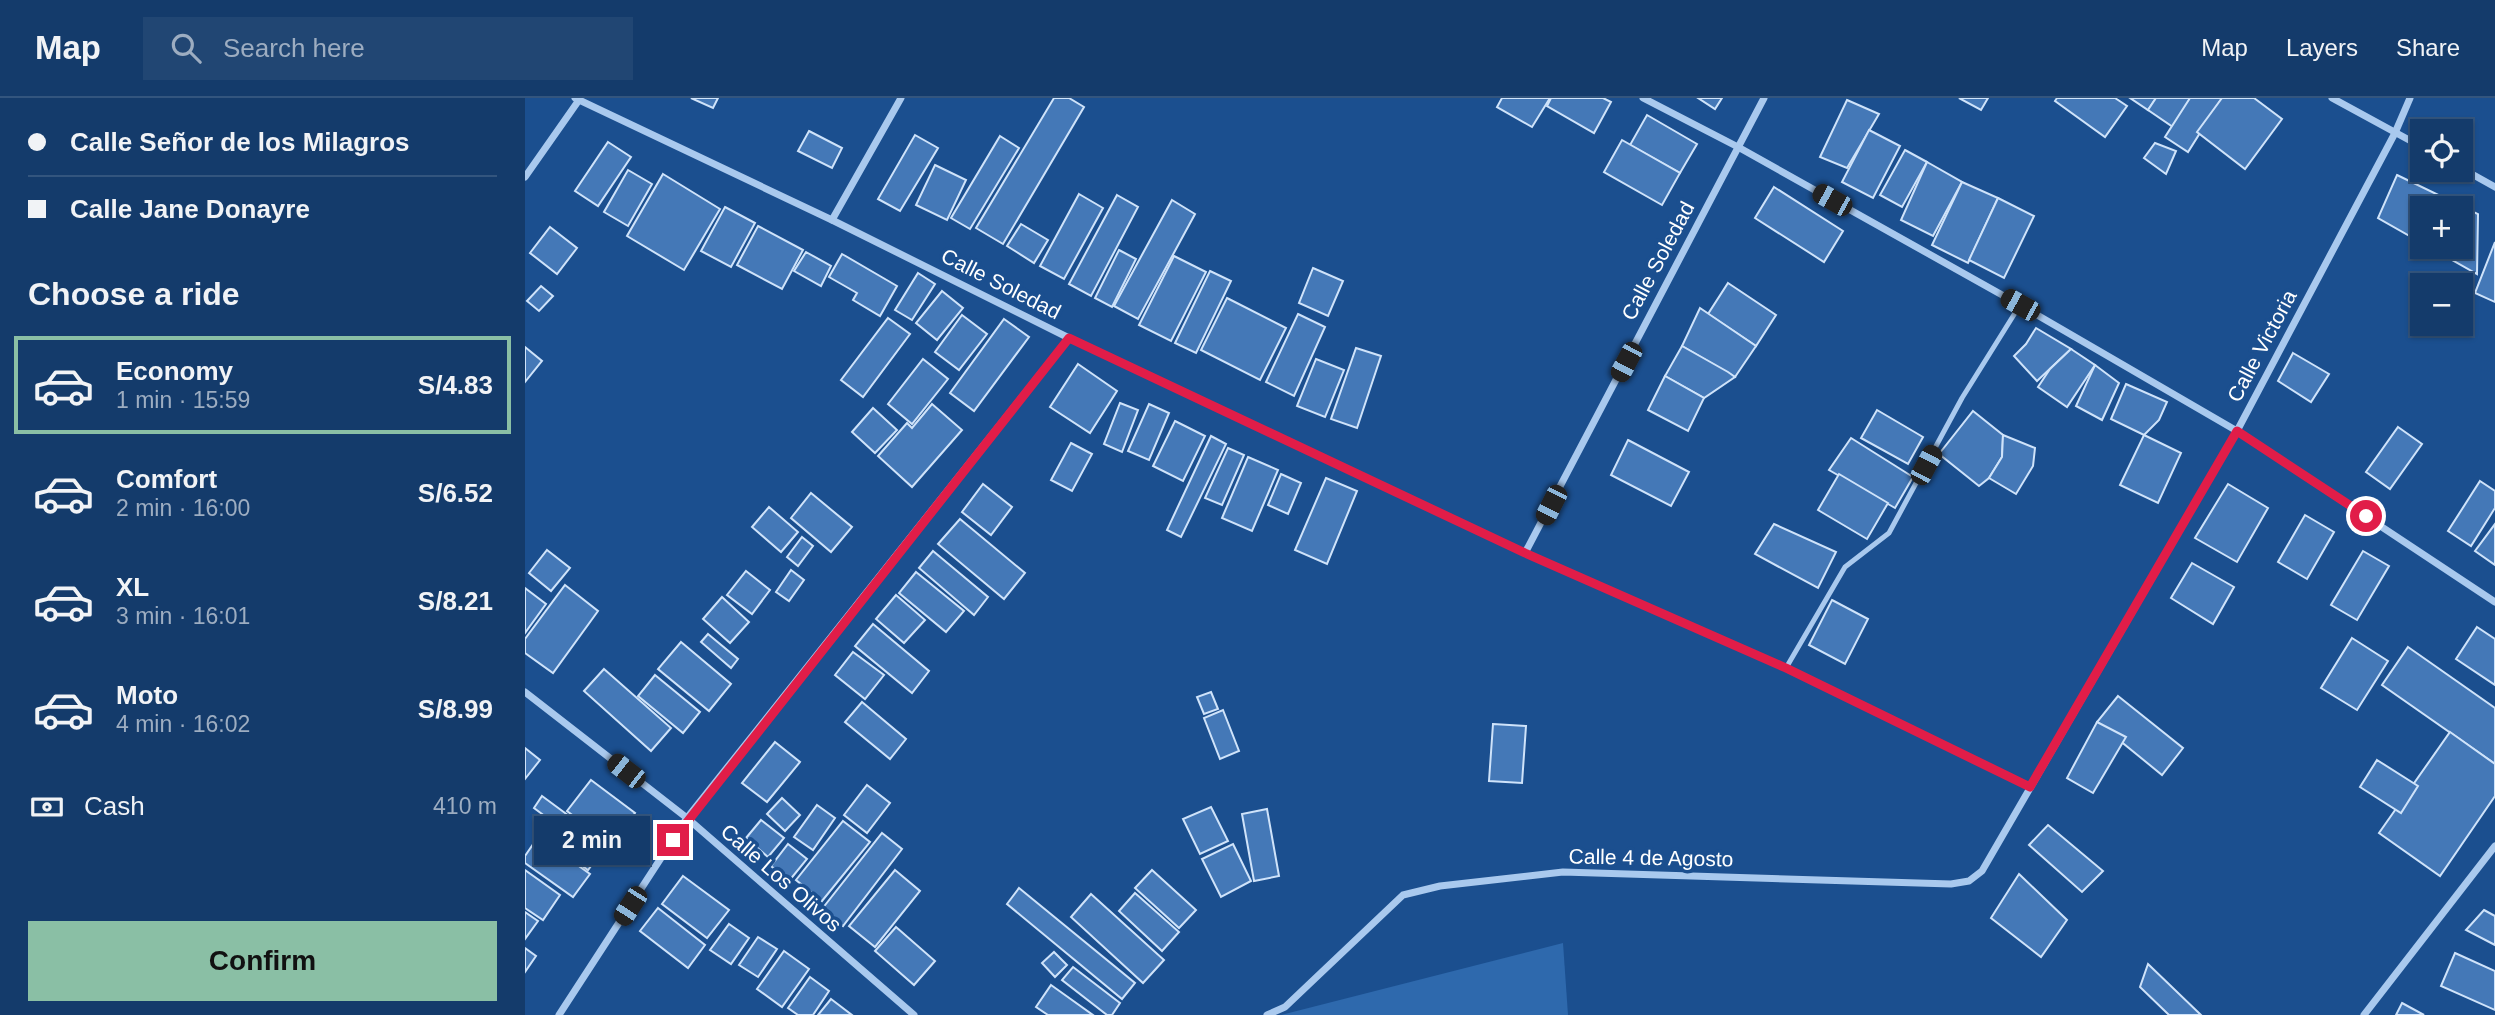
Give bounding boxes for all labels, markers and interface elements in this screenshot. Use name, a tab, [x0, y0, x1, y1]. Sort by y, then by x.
search box	[143, 17, 633, 80]
text: Map	[35, 29, 101, 66]
icon: search	[167, 29, 205, 67]
text: Search here	[223, 33, 365, 63]
text: Map	[2201, 34, 2248, 61]
text: Layers	[2286, 34, 2358, 61]
text: Share	[2396, 34, 2460, 61]
map controls	[2410, 119, 2473, 336]
button: locate	[2410, 119, 2473, 182]
text: Calle Señor de los Milagros	[70, 127, 410, 157]
car	[1809, 181, 1856, 219]
text: Calle Jane Donayre	[70, 194, 310, 224]
button: +	[2410, 196, 2473, 259]
street label: Calle Soledad	[1617, 198, 1698, 324]
street label: Calle Soledad	[938, 244, 1065, 323]
button: −	[2410, 273, 2473, 336]
text: Choose a ride	[28, 276, 240, 312]
car	[1997, 286, 2044, 324]
street label: Calle Victoria	[2222, 286, 2301, 406]
car	[1607, 339, 1646, 385]
icon: car	[32, 354, 95, 417]
text: Economy	[116, 356, 233, 386]
text: S/4.83	[418, 370, 493, 400]
text: 1 min · 15:59	[116, 387, 250, 413]
car	[1907, 442, 1946, 488]
icon: car	[32, 462, 95, 525]
text: Comfort	[116, 464, 217, 494]
text: S/6.52	[418, 478, 493, 508]
car	[1533, 482, 1570, 528]
text: 2 min · 16:00	[116, 495, 250, 521]
route start	[2350, 500, 2382, 532]
icon: car	[32, 570, 95, 633]
text: XL	[116, 572, 149, 602]
text: S/8.21	[418, 586, 493, 616]
text: 3 min · 16:01	[116, 603, 250, 629]
icon: car	[32, 678, 95, 741]
text: Moto	[116, 680, 178, 710]
text: S/8.99	[418, 694, 493, 724]
text: 4 min · 16:02	[116, 711, 250, 737]
car	[603, 750, 650, 792]
icon: cash	[28, 788, 66, 826]
text: Cash	[84, 791, 145, 821]
text: 410 m	[433, 793, 497, 819]
callout: 2 min	[533, 816, 649, 864]
street label: Calle Los Olivos	[717, 819, 846, 936]
route end	[657, 824, 689, 856]
text: 2 min	[562, 827, 622, 853]
street label: Calle 4 de Agosto	[1569, 845, 1734, 870]
car	[610, 883, 651, 929]
button: Confirm	[28, 921, 497, 1001]

